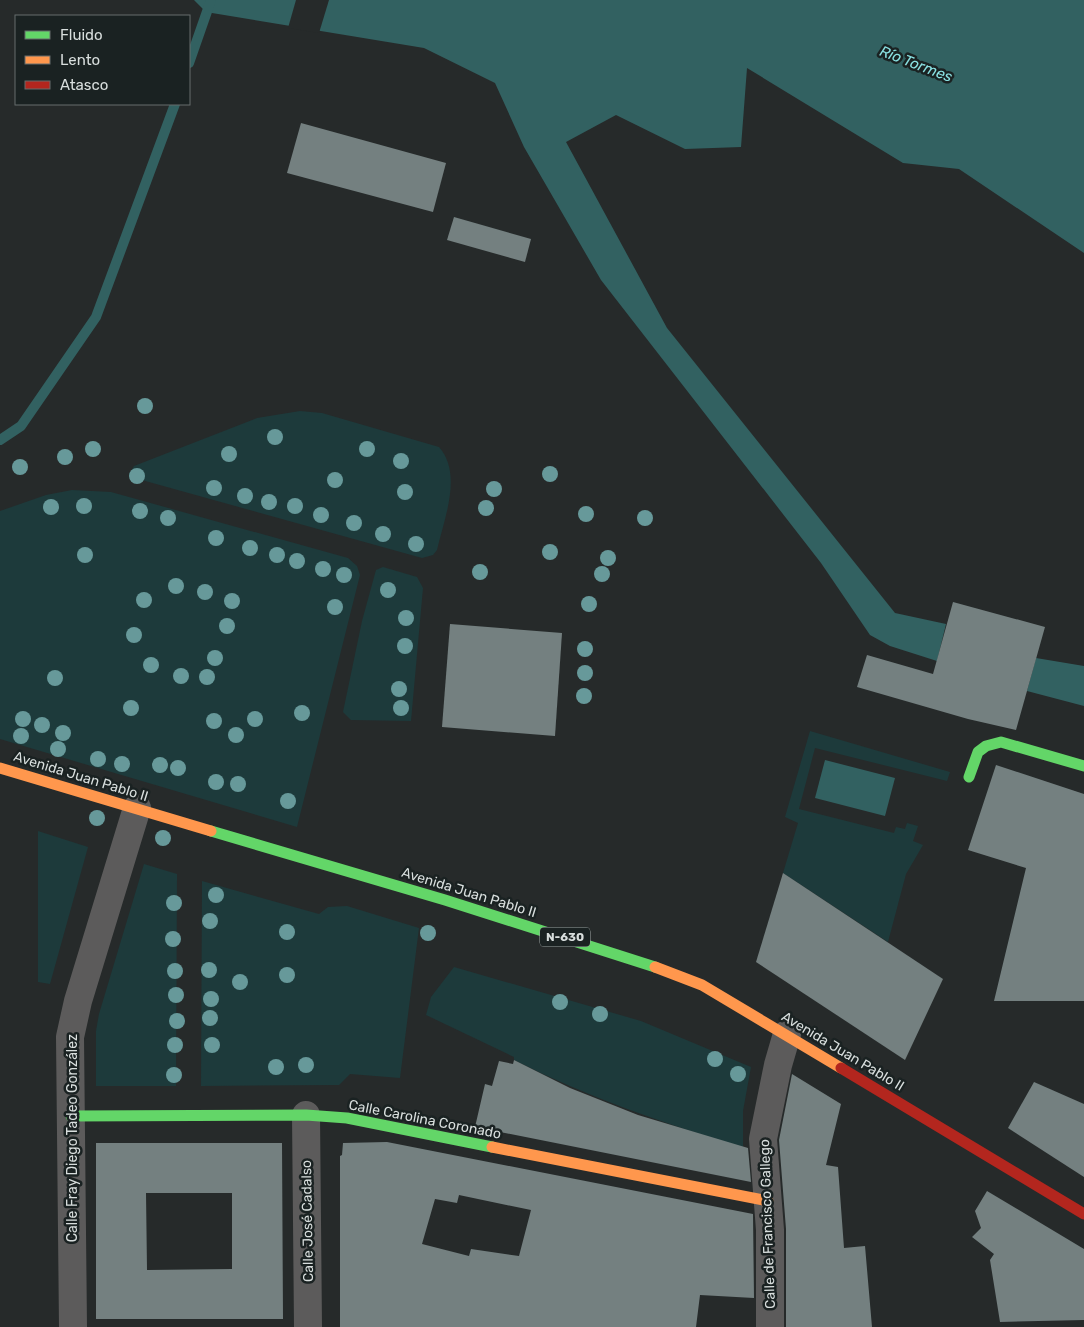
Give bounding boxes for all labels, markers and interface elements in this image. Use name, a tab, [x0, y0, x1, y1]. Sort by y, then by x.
legend	[15, 15, 190, 105]
text: Fluido	[60, 26, 103, 44]
water label: Río Tormes	[877, 42, 955, 86]
text: Lento	[60, 51, 100, 69]
text: Atasco	[60, 76, 108, 94]
street label: Avenida Juan Pablo II	[11, 748, 150, 805]
street label: Avenida Juan Pablo II	[399, 864, 538, 921]
road number: N-630	[540, 928, 590, 946]
street label: Avenida Juan Pablo II	[778, 1008, 907, 1095]
street label: Calle Fray Diego Tadeo González	[64, 1034, 81, 1242]
street label: Calle Carolina Coronado	[347, 1096, 503, 1143]
street label: Calle de Francisco Gallego	[756, 1139, 779, 1309]
street label: Calle José Cadalso	[298, 1160, 317, 1282]

